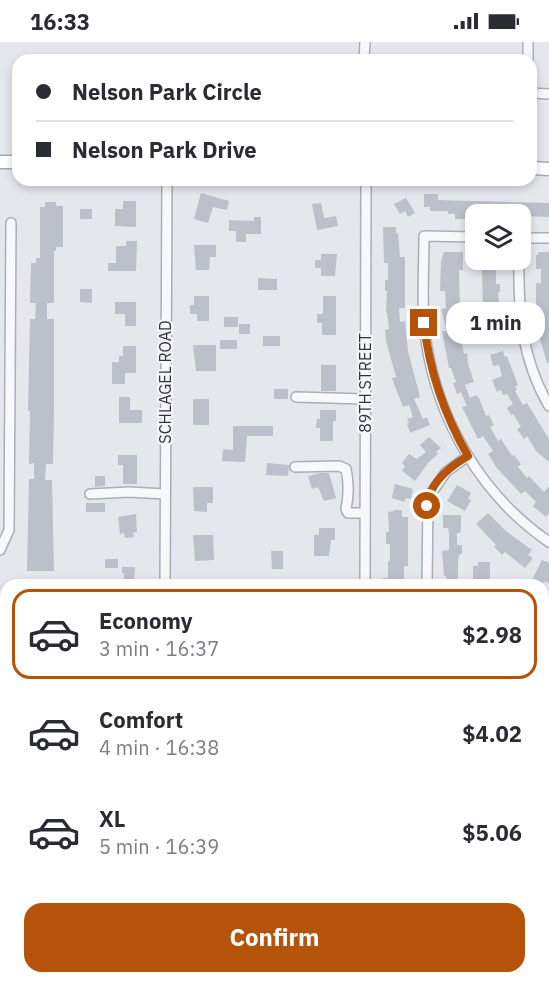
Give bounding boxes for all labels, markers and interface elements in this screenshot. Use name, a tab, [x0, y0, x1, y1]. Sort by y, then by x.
text: 16:33	[30, 7, 90, 36]
text: Nelson Park Circle	[72, 77, 262, 106]
text: Nelson Park Drive	[72, 135, 257, 164]
map controls	[465, 204, 531, 270]
button: layers	[465, 204, 531, 270]
callout: 1 min	[445, 302, 544, 344]
route end	[410, 309, 437, 336]
text: 1 min	[469, 309, 522, 336]
street label: SCHLAGEL ROAD	[155, 320, 175, 444]
street label: 89TH STREET	[355, 333, 375, 433]
route start	[413, 492, 440, 519]
text: Economy	[99, 606, 193, 635]
icon: car	[27, 607, 81, 661]
text: $2.98	[462, 620, 522, 649]
text: 3 min · 16:37	[99, 635, 219, 662]
text: Comfort	[99, 705, 183, 734]
icon: car	[27, 706, 81, 760]
text: $4.02	[462, 719, 522, 748]
text: 4 min · 16:38	[99, 734, 219, 761]
text: XL	[99, 804, 125, 833]
icon: car	[27, 805, 81, 859]
text: $5.06	[462, 818, 522, 847]
text: 5 min · 16:39	[99, 833, 219, 860]
button: Confirm	[24, 903, 525, 972]

